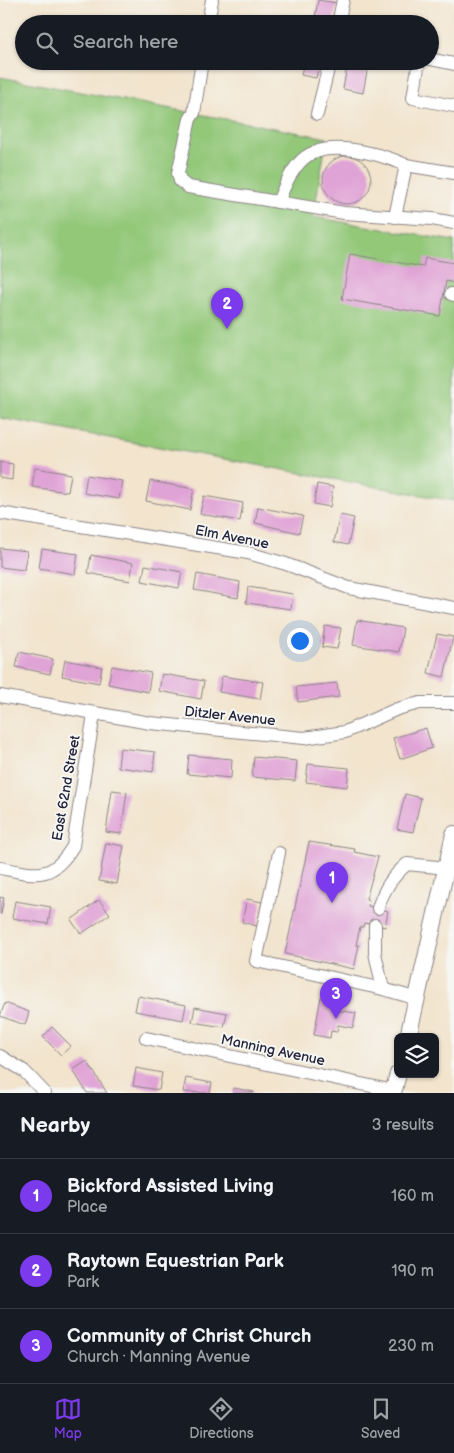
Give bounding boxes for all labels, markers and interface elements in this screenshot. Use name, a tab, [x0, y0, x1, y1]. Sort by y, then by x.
search box	[15, 15, 439, 70]
icon: search	[33, 29, 61, 57]
text: Search here	[73, 31, 178, 54]
pin: 2	[211, 288, 243, 329]
street label: Elm Avenue	[194, 522, 270, 552]
your location	[287, 628, 313, 654]
street label: Ditzler Avenue	[184, 703, 276, 729]
street label: East 62nd Street	[48, 733, 84, 842]
pin: 1	[316, 862, 348, 903]
pin: 3	[320, 978, 352, 1019]
street label: Manning Avenue	[219, 1031, 327, 1069]
map controls	[394, 1033, 439, 1078]
button: layers	[394, 1033, 439, 1078]
text: Nearby	[20, 1113, 90, 1138]
text: 3 results	[372, 1116, 434, 1135]
text: Bickford Assisted Living	[67, 1175, 274, 1198]
text: 1	[33, 1187, 39, 1206]
text: 160 m	[391, 1187, 434, 1206]
text: Place	[67, 1198, 108, 1217]
text: Raytown Equestrian Park	[67, 1250, 284, 1273]
text: 2	[31, 1262, 41, 1281]
text: 190 m	[392, 1262, 434, 1281]
text: Park	[67, 1273, 99, 1292]
text: Community of Christ Church	[67, 1325, 311, 1348]
text: 3	[31, 1337, 41, 1356]
text: 230 m	[388, 1337, 434, 1356]
text: Church · Manning Avenue	[67, 1348, 250, 1367]
tab: Map	[54, 1395, 82, 1442]
tab: Directions	[189, 1395, 254, 1442]
tab: Saved	[361, 1395, 400, 1442]

